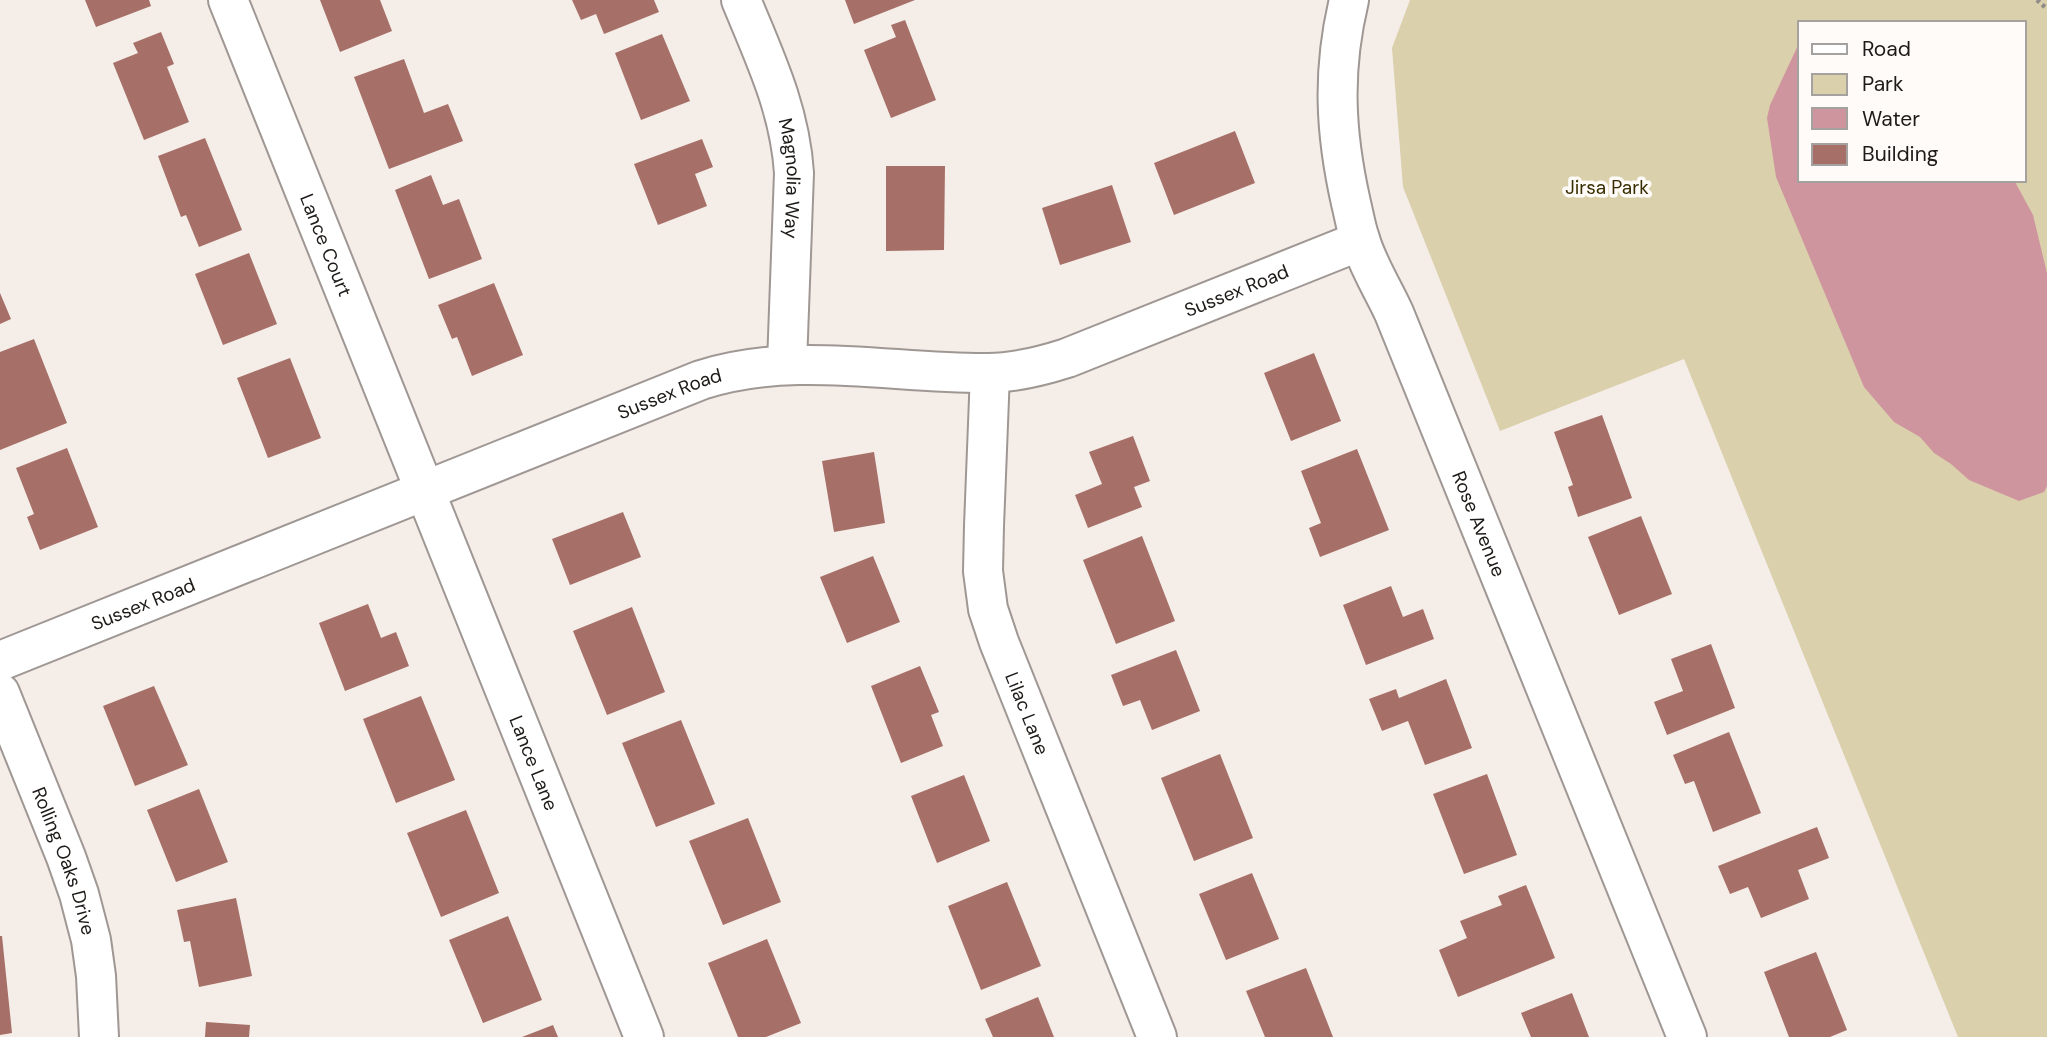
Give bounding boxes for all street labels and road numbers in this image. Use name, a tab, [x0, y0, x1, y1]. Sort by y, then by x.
street label: Magnolia Way	[773, 115, 807, 240]
street label: Lance Court	[295, 190, 358, 300]
street label: Sussex Road	[1181, 258, 1292, 322]
street label: Sussex Road	[613, 362, 724, 425]
street label: Rose Avenue	[1447, 467, 1512, 580]
street label: Sussex Road	[87, 572, 199, 636]
street label: Lilac Lane	[1000, 668, 1055, 758]
street label: Lance Lane	[504, 712, 564, 814]
street label: Rolling Oaks Drive	[27, 783, 102, 937]

